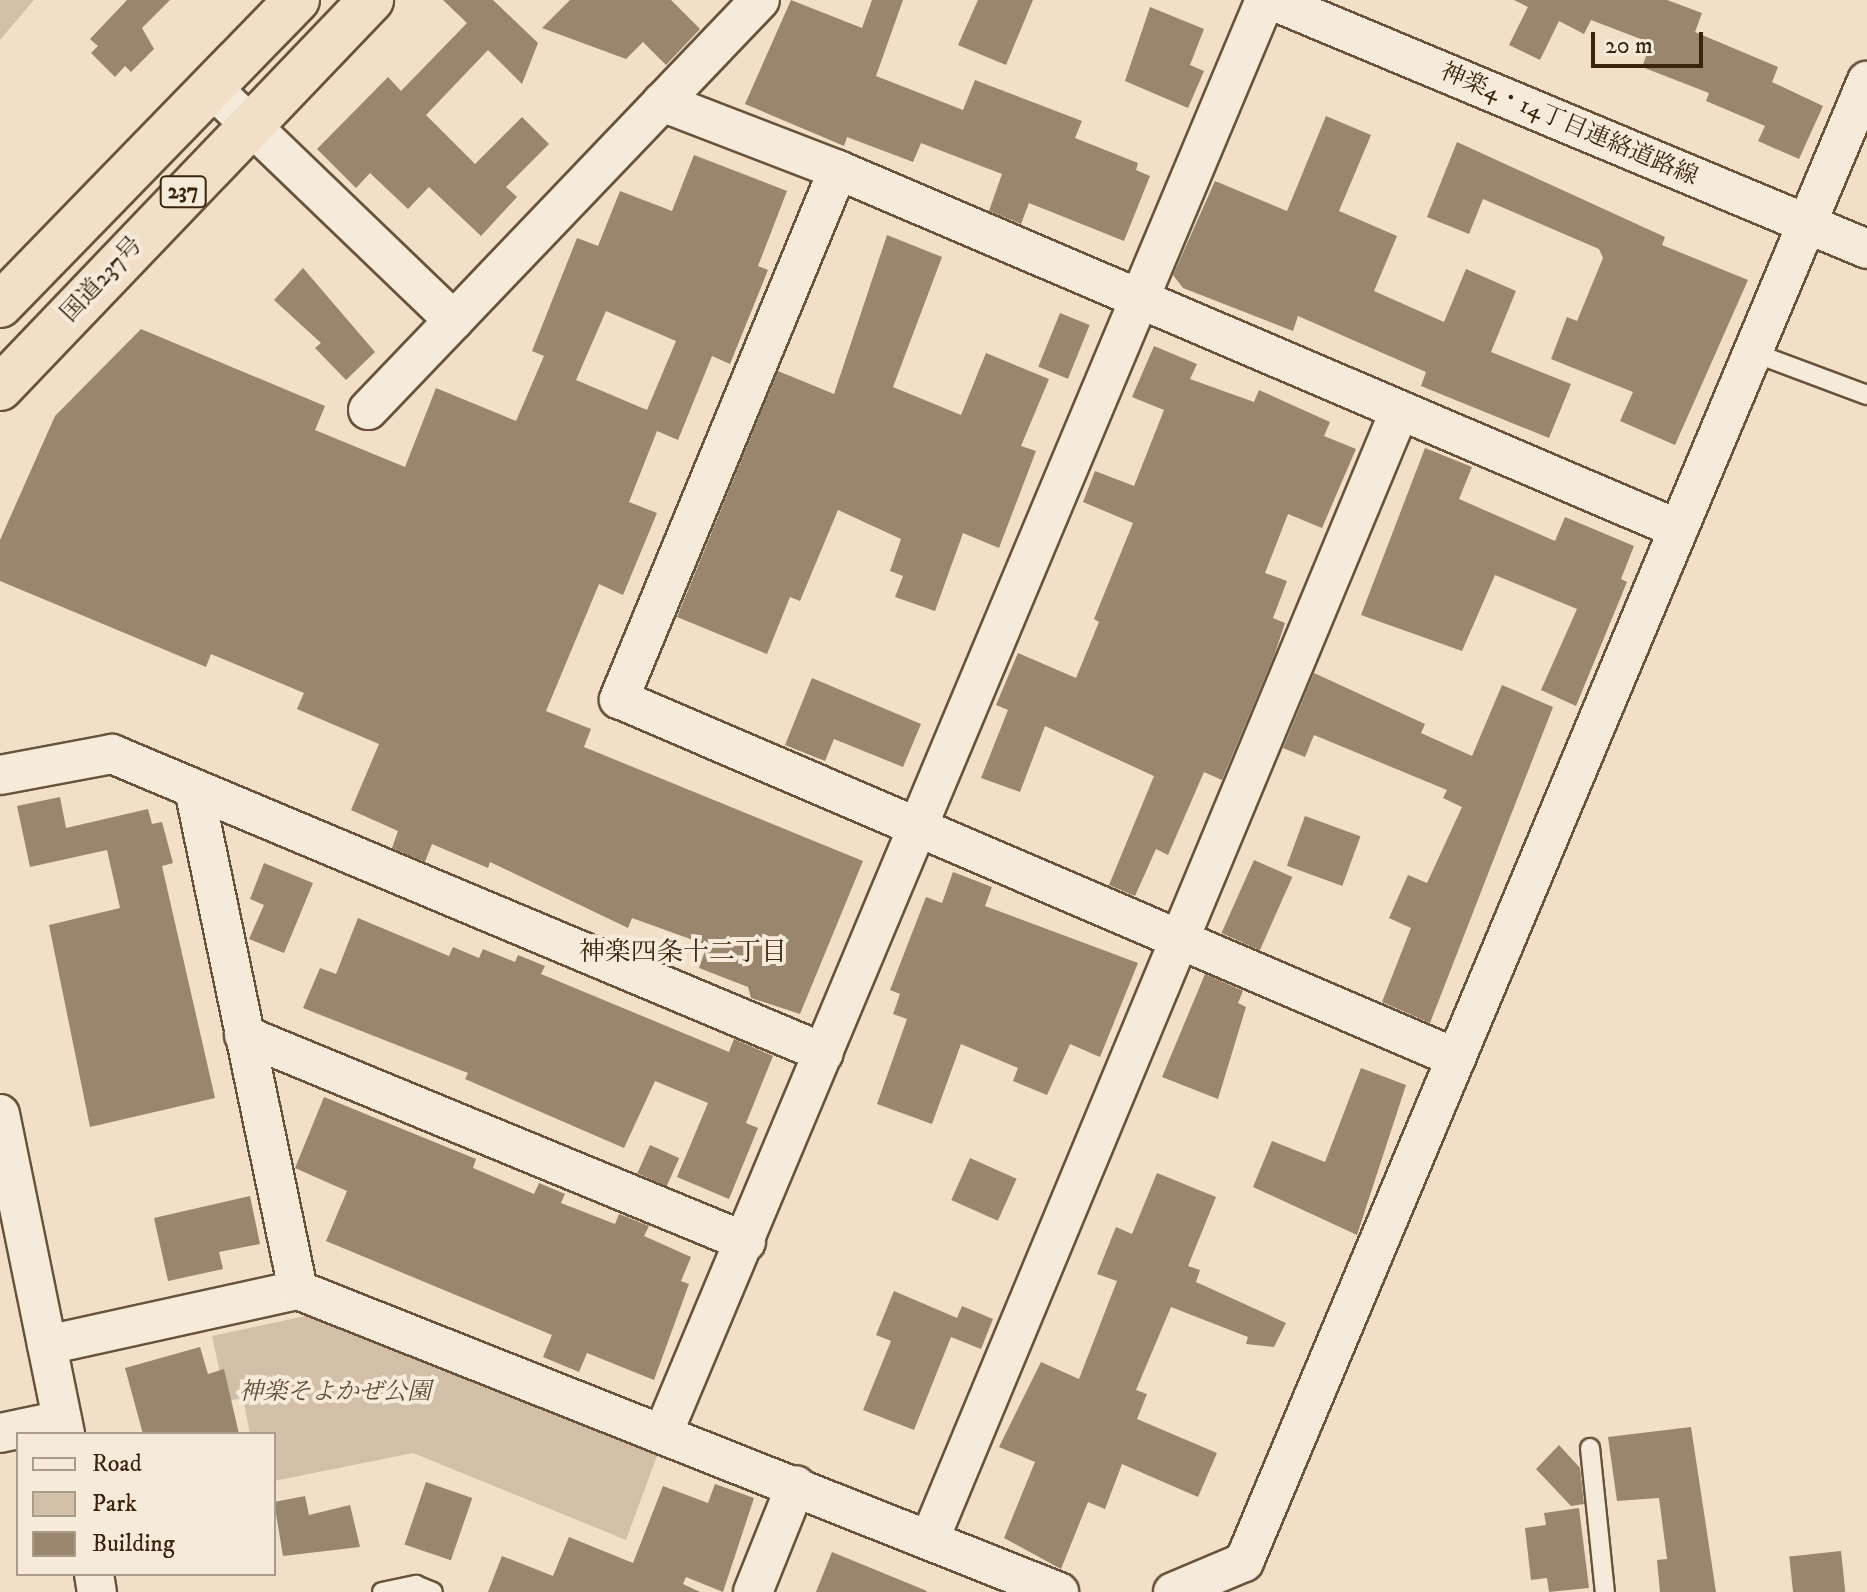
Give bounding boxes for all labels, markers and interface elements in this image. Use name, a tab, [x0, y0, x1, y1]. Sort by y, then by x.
scale bar	[1595, 16, 1707, 66]
text: 20 m	[1605, 31, 1653, 61]
street label: 神楽4・14丁目連絡道路線	[1436, 58, 1702, 192]
road number: 237	[159, 174, 207, 210]
street label: 国道237号	[56, 232, 148, 328]
district label: 神楽四条十二丁目	[579, 937, 787, 969]
park label: 神楽そよかぜ公園	[239, 1379, 431, 1407]
legend	[16, 1432, 276, 1576]
text: Road	[92, 1449, 142, 1479]
text: Park	[92, 1489, 137, 1519]
text: Building	[92, 1529, 175, 1559]

